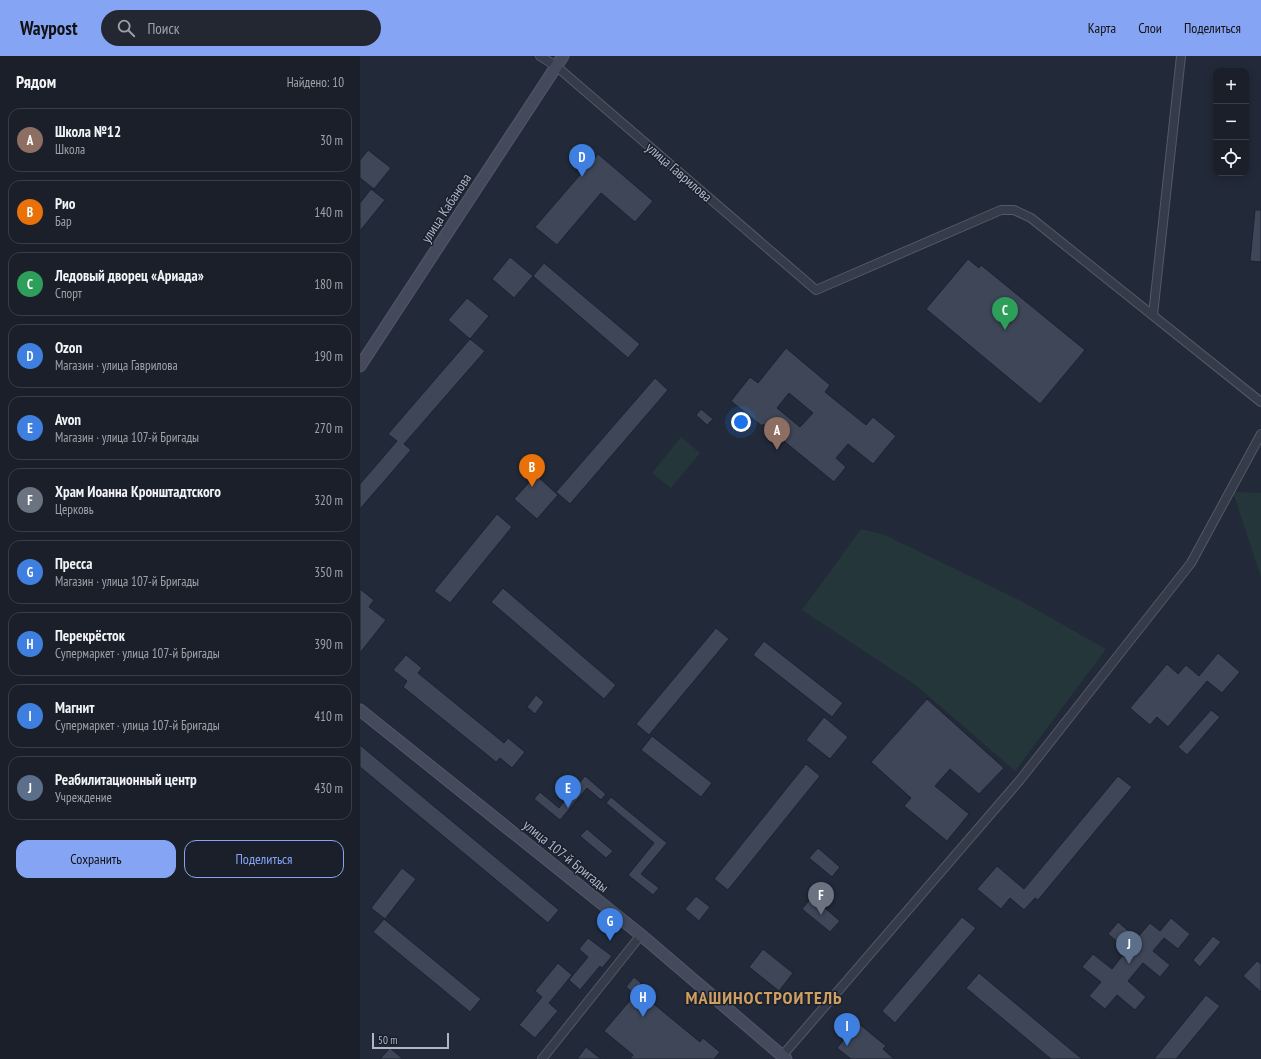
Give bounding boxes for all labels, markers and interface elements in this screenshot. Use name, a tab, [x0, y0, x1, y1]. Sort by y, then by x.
search box	[101, 10, 381, 46]
text: Waypost	[20, 16, 77, 40]
icon: search	[115, 17, 137, 39]
text: Поиск	[147, 19, 180, 38]
text: Карта	[1088, 19, 1116, 37]
text: Слои	[1138, 19, 1162, 37]
text: Поделиться	[1184, 19, 1241, 37]
map controls	[1213, 68, 1249, 176]
button: +	[1213, 68, 1249, 104]
text: Рядом	[16, 71, 56, 93]
text: Найдено: 10	[287, 74, 344, 91]
button: −	[1213, 104, 1249, 140]
text: Школа №12	[55, 122, 121, 141]
text: A	[27, 132, 33, 149]
text: 30 m	[320, 132, 343, 149]
street label: улица Гаврилова	[642, 138, 716, 206]
button: locate	[1213, 140, 1249, 176]
text: Школа	[55, 141, 85, 158]
pin: D	[569, 144, 595, 177]
street label: улица Кабанова	[417, 170, 475, 246]
text: Рио	[55, 194, 75, 213]
text: B	[27, 204, 33, 221]
text: 140 m	[314, 204, 343, 221]
text: Бар	[55, 213, 72, 230]
text: Ледовый дворец «Ариада»	[55, 266, 204, 285]
text: C	[27, 276, 33, 293]
text: 180 m	[314, 276, 343, 293]
text: Спорт	[55, 285, 82, 302]
pin: C	[992, 297, 1018, 330]
text: Ozon	[55, 338, 82, 357]
text: D	[27, 348, 33, 365]
text: 190 m	[314, 348, 343, 365]
text: Магазин · улица Гаврилова	[55, 357, 178, 374]
text: Avon	[55, 410, 81, 429]
your location	[731, 412, 751, 432]
pin: A	[764, 417, 790, 450]
text: E	[27, 420, 33, 437]
text: 270 m	[314, 420, 343, 437]
text: Магазин · улица 107-й Бригады	[55, 429, 199, 446]
pin: B	[519, 454, 545, 487]
text: Храм Иоанна Кронштадтского	[55, 482, 221, 501]
text: F	[27, 492, 33, 509]
text: 320 m	[314, 492, 343, 509]
text: Церковь	[55, 501, 94, 518]
text: Пресса	[55, 554, 93, 573]
text: G	[27, 564, 33, 581]
text: 350 m	[314, 564, 343, 581]
text: Магазин · улица 107-й Бригады	[55, 573, 199, 590]
text: Перекрёсток	[55, 626, 125, 645]
text: H	[27, 636, 33, 653]
text: 390 m	[314, 636, 343, 653]
text: Супермаркет · улица 107-й Бригады	[55, 645, 220, 662]
text: Магнит	[55, 698, 94, 717]
text: I	[28, 708, 32, 725]
text: 410 m	[314, 708, 343, 725]
text: Супермаркет · улица 107-й Бригады	[55, 717, 220, 734]
text: Реабилитационный центр	[55, 770, 197, 789]
pin: E	[555, 775, 581, 808]
text: J	[28, 780, 32, 797]
text: 430 m	[314, 780, 343, 797]
text: Учреждение	[55, 789, 112, 806]
street label: улица 107-й Бригады	[520, 816, 612, 896]
button: Сохранить	[16, 840, 176, 878]
button: Поделиться	[184, 840, 344, 878]
pin: F	[808, 882, 834, 915]
pin: G	[597, 908, 623, 941]
pin: J	[1116, 931, 1142, 964]
pin: H	[630, 984, 656, 1017]
district label: МАШИНОСТРОИТЕЛЬ	[685, 986, 843, 1009]
pin: I	[834, 1013, 860, 1046]
scale bar	[372, 1031, 449, 1050]
text: 50 m	[378, 1033, 397, 1047]

